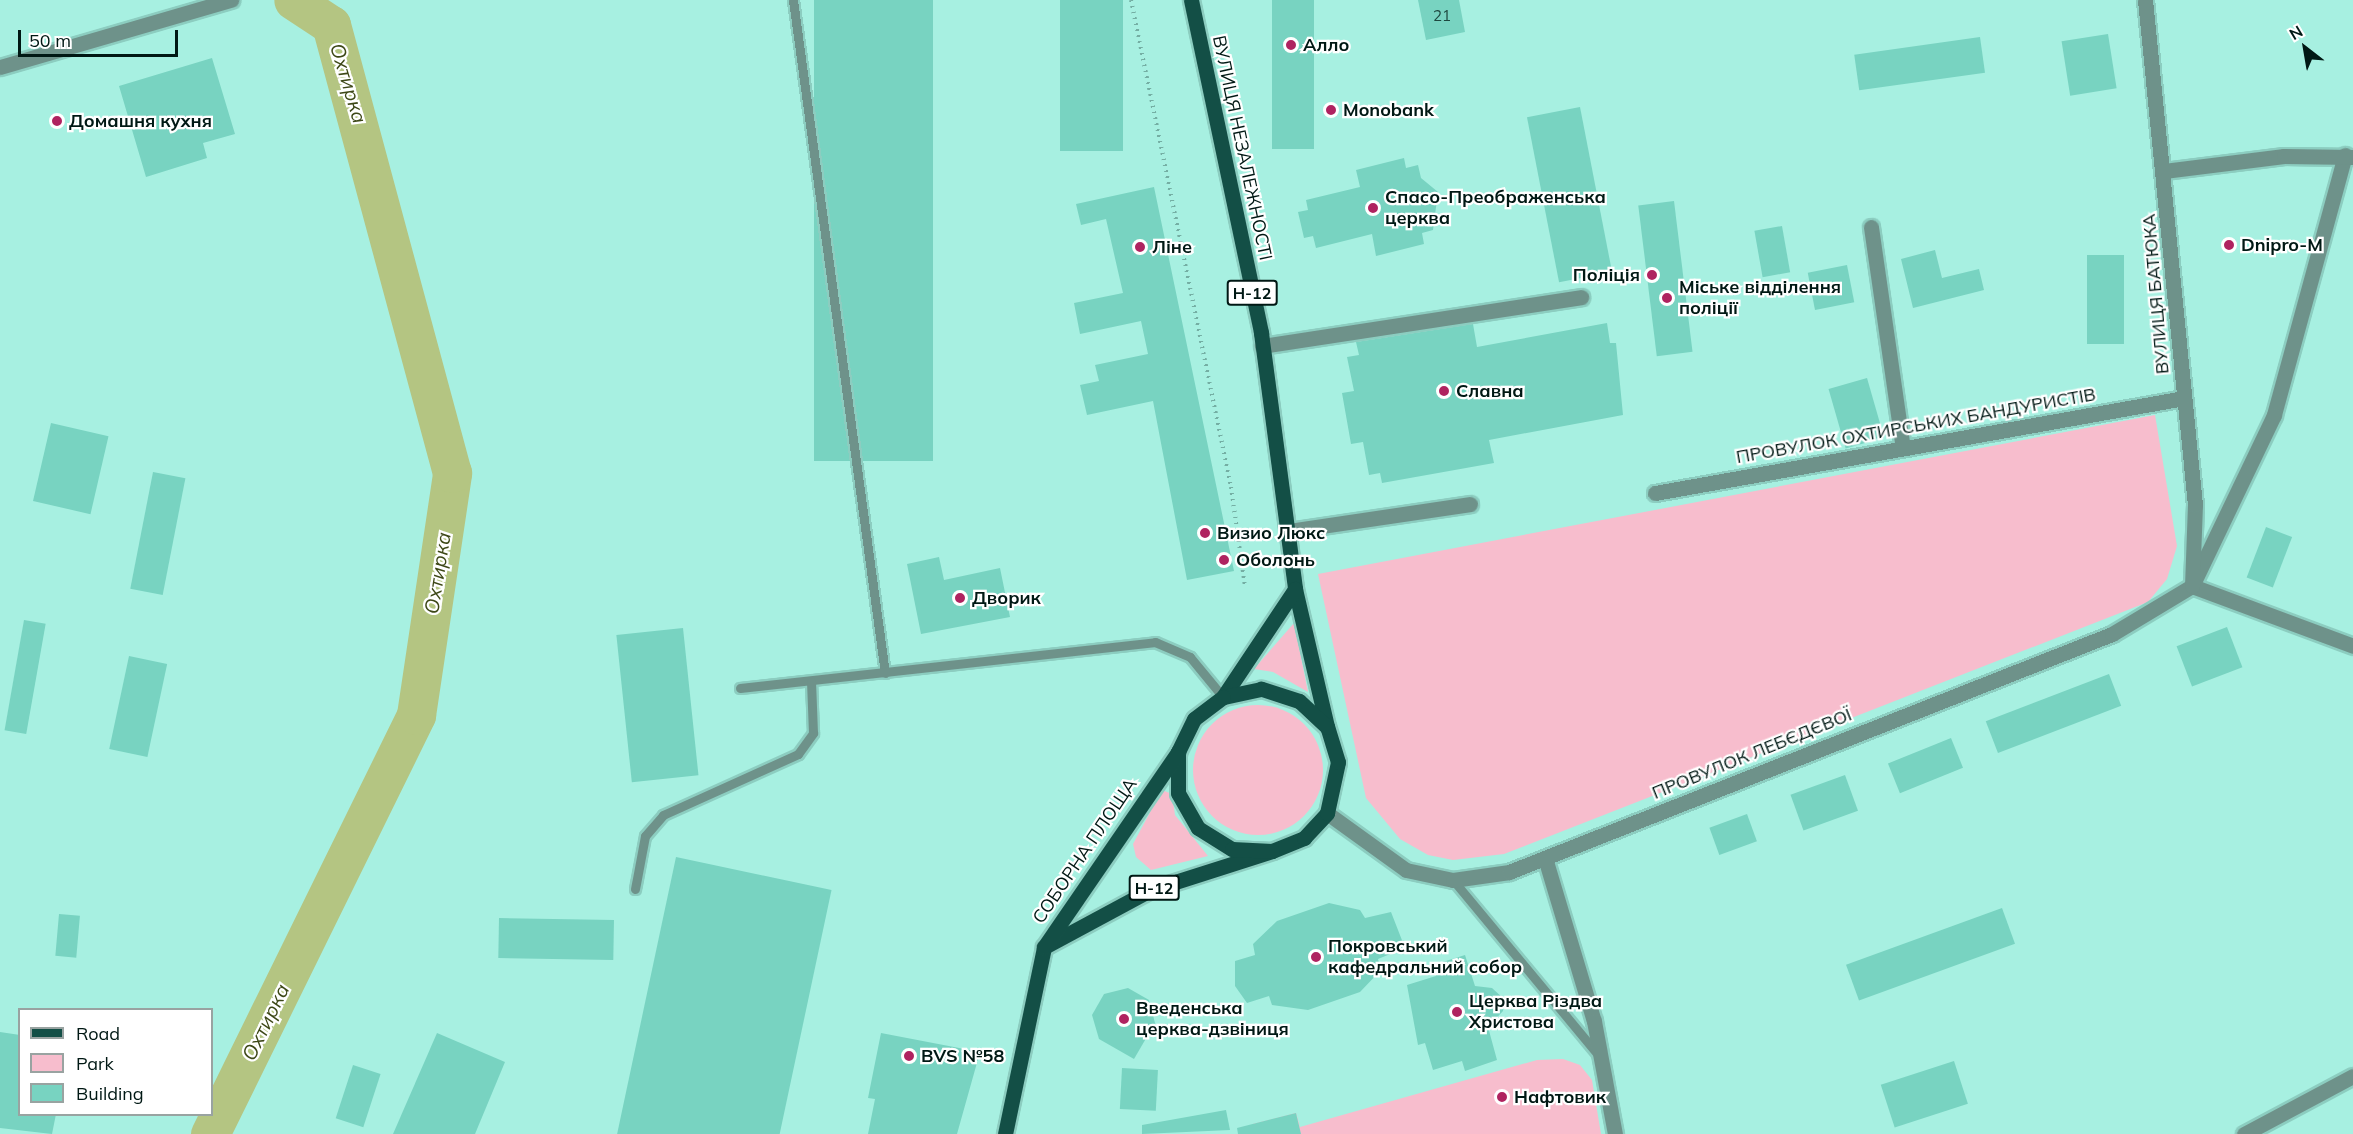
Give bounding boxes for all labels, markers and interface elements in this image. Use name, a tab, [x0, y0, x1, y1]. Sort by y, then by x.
house number: 21	[1433, 7, 1451, 25]
scale bar	[21, 18, 182, 56]
north arrow	[2275, 18, 2335, 78]
text: N	[2285, 21, 2306, 44]
text: 50 m	[29, 29, 71, 52]
street label: ВУЛИЦЯ НЕЗАЛЕЖНОСТІ	[1208, 34, 1276, 262]
place label: Алло	[1303, 34, 1349, 56]
marker: Алло	[1284, 38, 1298, 52]
water label: Охтирка	[325, 40, 373, 126]
place label: Monobank	[1343, 99, 1434, 121]
marker: Monobank	[1324, 103, 1338, 117]
place label: Домашня кухня	[69, 110, 212, 132]
marker: Домашня кухня	[50, 114, 64, 128]
place label: Спасо-Преображенська церква	[1385, 187, 1606, 230]
marker: Спасо-Преображенська церква	[1366, 201, 1380, 215]
street label: ВУЛИЦЯ БАТЮКА	[2138, 213, 2174, 375]
place label: Dnipro-M	[2241, 234, 2323, 256]
place label: Ліне	[1152, 236, 1192, 258]
marker: Dnipro-M	[2222, 238, 2236, 252]
marker: Ліне	[1133, 240, 1147, 254]
place label: Поліція	[1573, 264, 1640, 286]
marker: Поліція	[1645, 268, 1659, 282]
place label: Міське відділення поліції	[1679, 277, 1841, 320]
road number: Н-12	[1226, 280, 1278, 306]
marker: Міське відділення поліції	[1660, 291, 1674, 305]
place label: Славна	[1456, 380, 1524, 402]
marker: Славна	[1437, 384, 1451, 398]
street label: ПРОВУЛОК ОХТИРСЬКИХ БАНДУРИСТІВ	[1734, 384, 2098, 468]
place label: Визио Люкс	[1217, 522, 1325, 544]
marker: Визио Люкс	[1198, 526, 1212, 540]
water label: Охтирка	[419, 530, 455, 616]
place label: Оболонь	[1236, 549, 1315, 571]
marker: Оболонь	[1217, 553, 1231, 567]
place label: Дворик	[972, 587, 1041, 609]
marker: Дворик	[953, 591, 967, 605]
street label: ПРОВУЛОК ЛЕБЄДЄВОЇ	[1649, 704, 1855, 804]
street label: СОБОРНА ПЛОЩА	[1028, 774, 1142, 928]
road number: Н-12	[1128, 875, 1180, 901]
place label: Покровський кафедральний собор	[1328, 936, 1522, 978]
marker: Покровський кафедральний собор	[1309, 950, 1323, 964]
water label: Охтирка	[236, 980, 294, 1064]
place label: Церква Різдва Христова	[1469, 991, 1602, 1034]
place label: Введенська церква-дзвіниця	[1136, 998, 1289, 1040]
marker: Церква Різдва Христова	[1450, 1005, 1464, 1019]
legend	[18, 1008, 213, 1116]
marker: Введенська церква-дзвіниця	[1117, 1012, 1131, 1026]
text: Road	[76, 1022, 120, 1045]
place label: BVS №58	[921, 1045, 1004, 1067]
marker: BVS №58	[902, 1049, 916, 1063]
text: Park	[76, 1052, 114, 1075]
text: Building	[76, 1082, 144, 1105]
place label: Нафтовик	[1514, 1086, 1606, 1108]
marker: Нафтовик	[1495, 1090, 1509, 1104]

